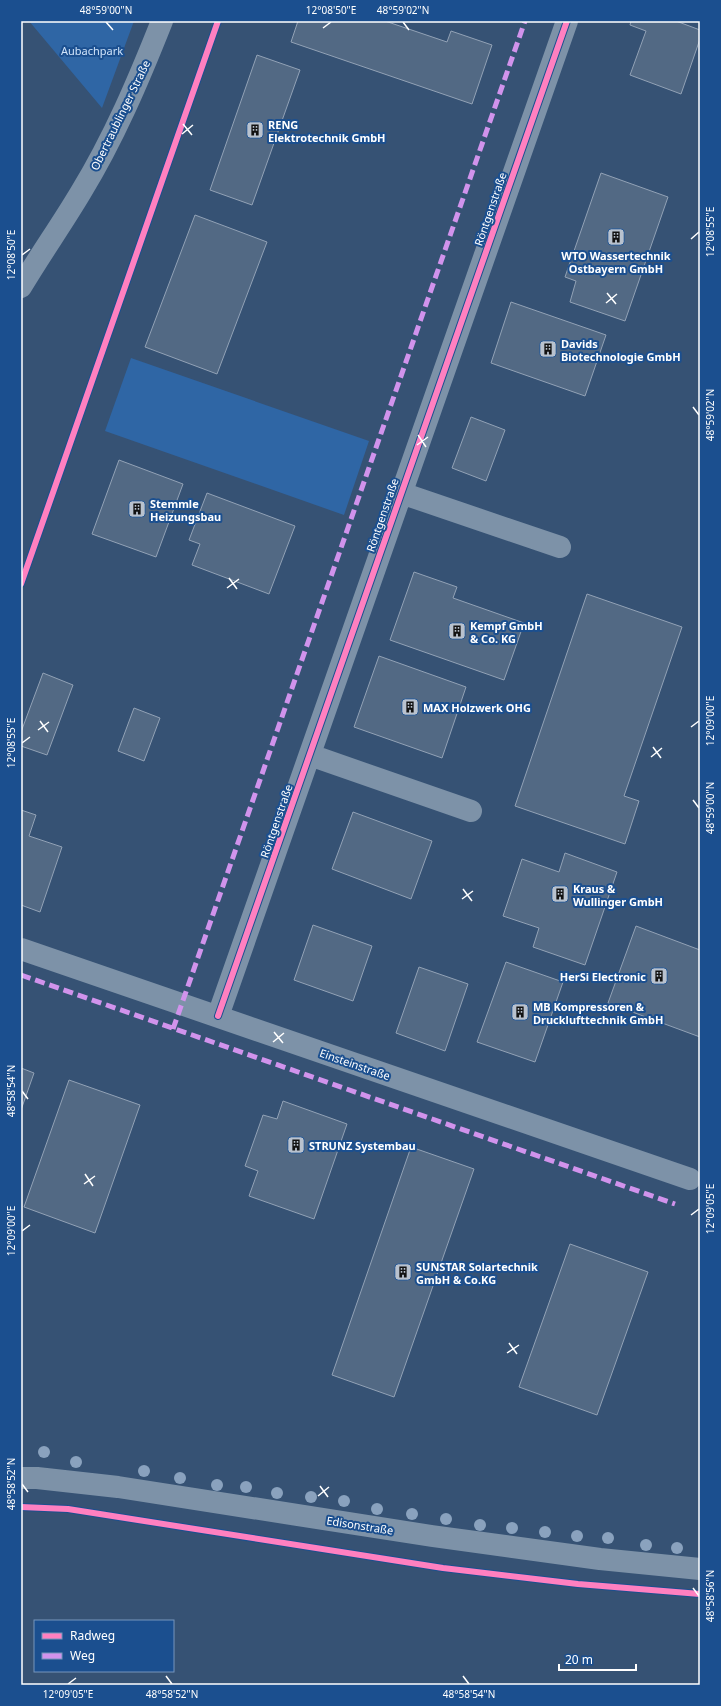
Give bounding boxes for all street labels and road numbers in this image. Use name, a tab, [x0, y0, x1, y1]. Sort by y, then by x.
street label: Obertraublinger Straße	[87, 57, 153, 173]
street label: Röntgenstraße	[470, 170, 510, 248]
street label: Röntgenstraße	[362, 476, 402, 554]
street label: Röntgenstraße	[256, 782, 296, 860]
street label: Einsteinstraße	[318, 1045, 392, 1083]
street label: Edisonstraße	[326, 1512, 394, 1538]

